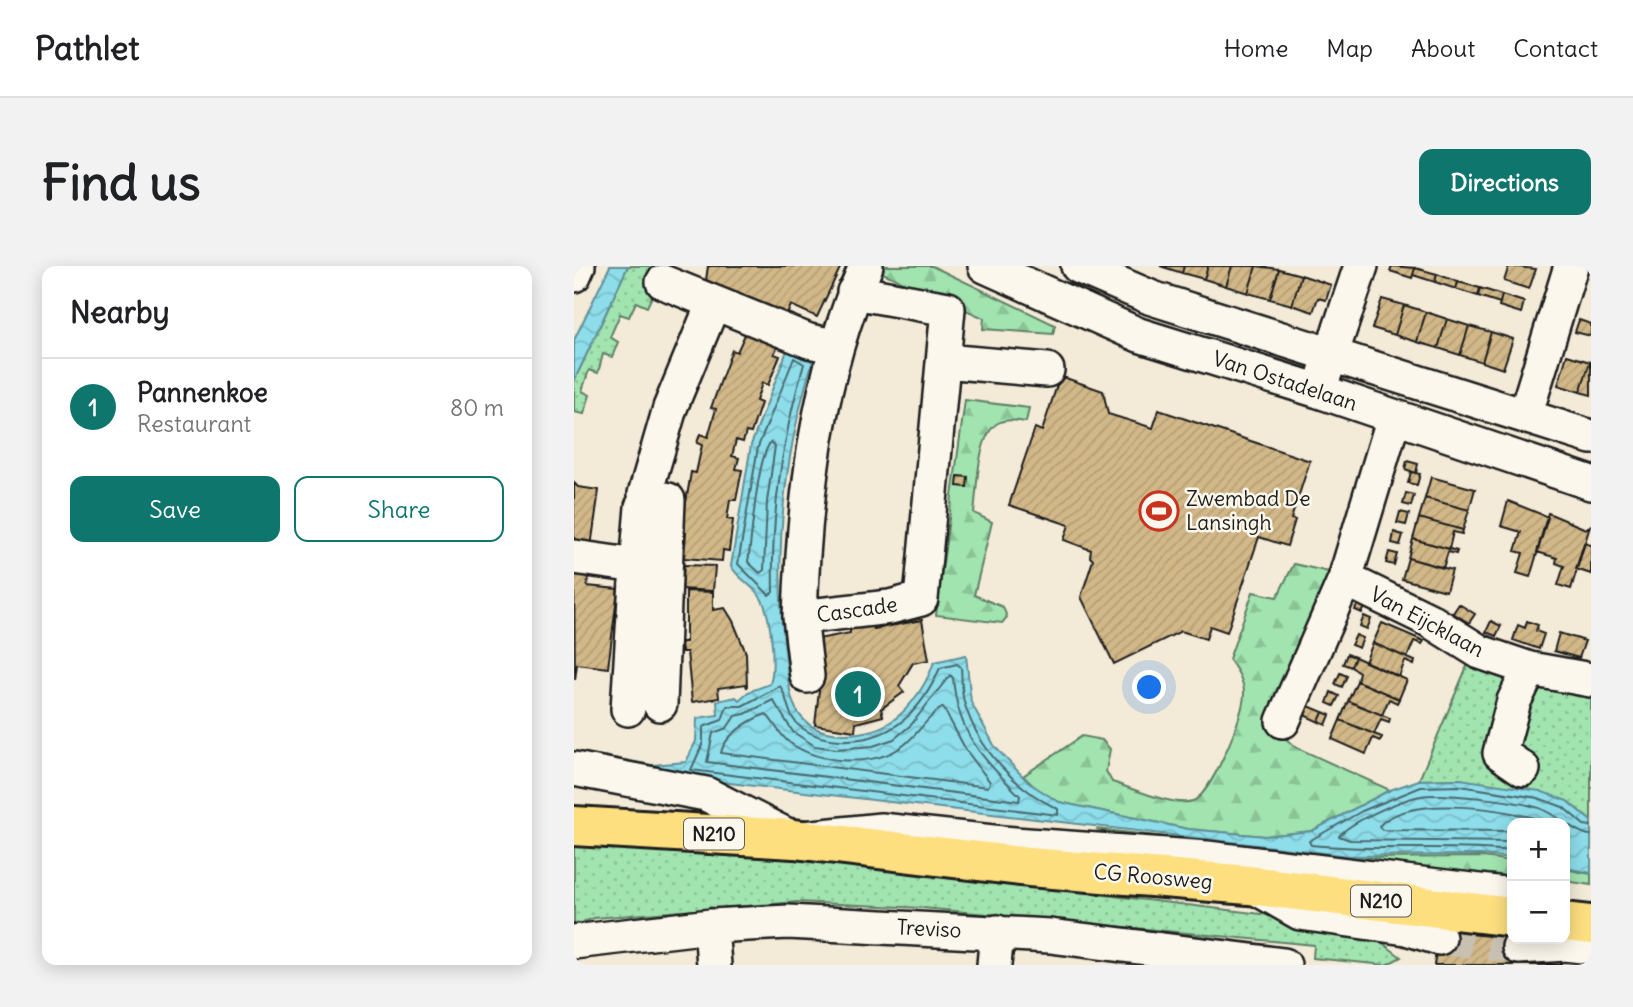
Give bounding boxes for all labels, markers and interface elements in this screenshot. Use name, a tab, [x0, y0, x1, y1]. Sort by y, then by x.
text: Pathlet	[35, 27, 139, 69]
text: Home	[1224, 33, 1288, 63]
text: Map	[1326, 33, 1373, 63]
text: About	[1411, 33, 1475, 63]
text: Contact	[1513, 33, 1598, 63]
button: Directions	[1419, 149, 1591, 215]
text: Find us	[42, 152, 200, 213]
text: Nearby	[70, 293, 170, 331]
street label: Van Ostadelaan	[1209, 344, 1361, 417]
text: Pannenkoe	[137, 376, 268, 409]
text: 1	[88, 393, 98, 422]
text: 80 m	[450, 393, 504, 422]
text: Restaurant	[137, 409, 251, 438]
button: Save	[70, 476, 280, 542]
button: Share	[294, 476, 504, 542]
place label: Zwembad De Lansingh	[1186, 485, 1310, 536]
sports icon: Zwembad De Lansingh	[1138, 490, 1180, 532]
street label: Van Eijcklaan	[1366, 580, 1489, 663]
street label: Cascade	[815, 590, 899, 629]
pin: 1	[835, 668, 881, 720]
your location	[1132, 670, 1166, 704]
road number: N210	[684, 818, 744, 849]
map controls	[1507, 818, 1570, 944]
button: +	[1507, 818, 1570, 881]
street label: CG Roosweg	[1092, 858, 1214, 895]
button: −	[1507, 881, 1570, 944]
road number: N210	[1351, 886, 1411, 916]
street label: Treviso	[896, 913, 962, 944]

